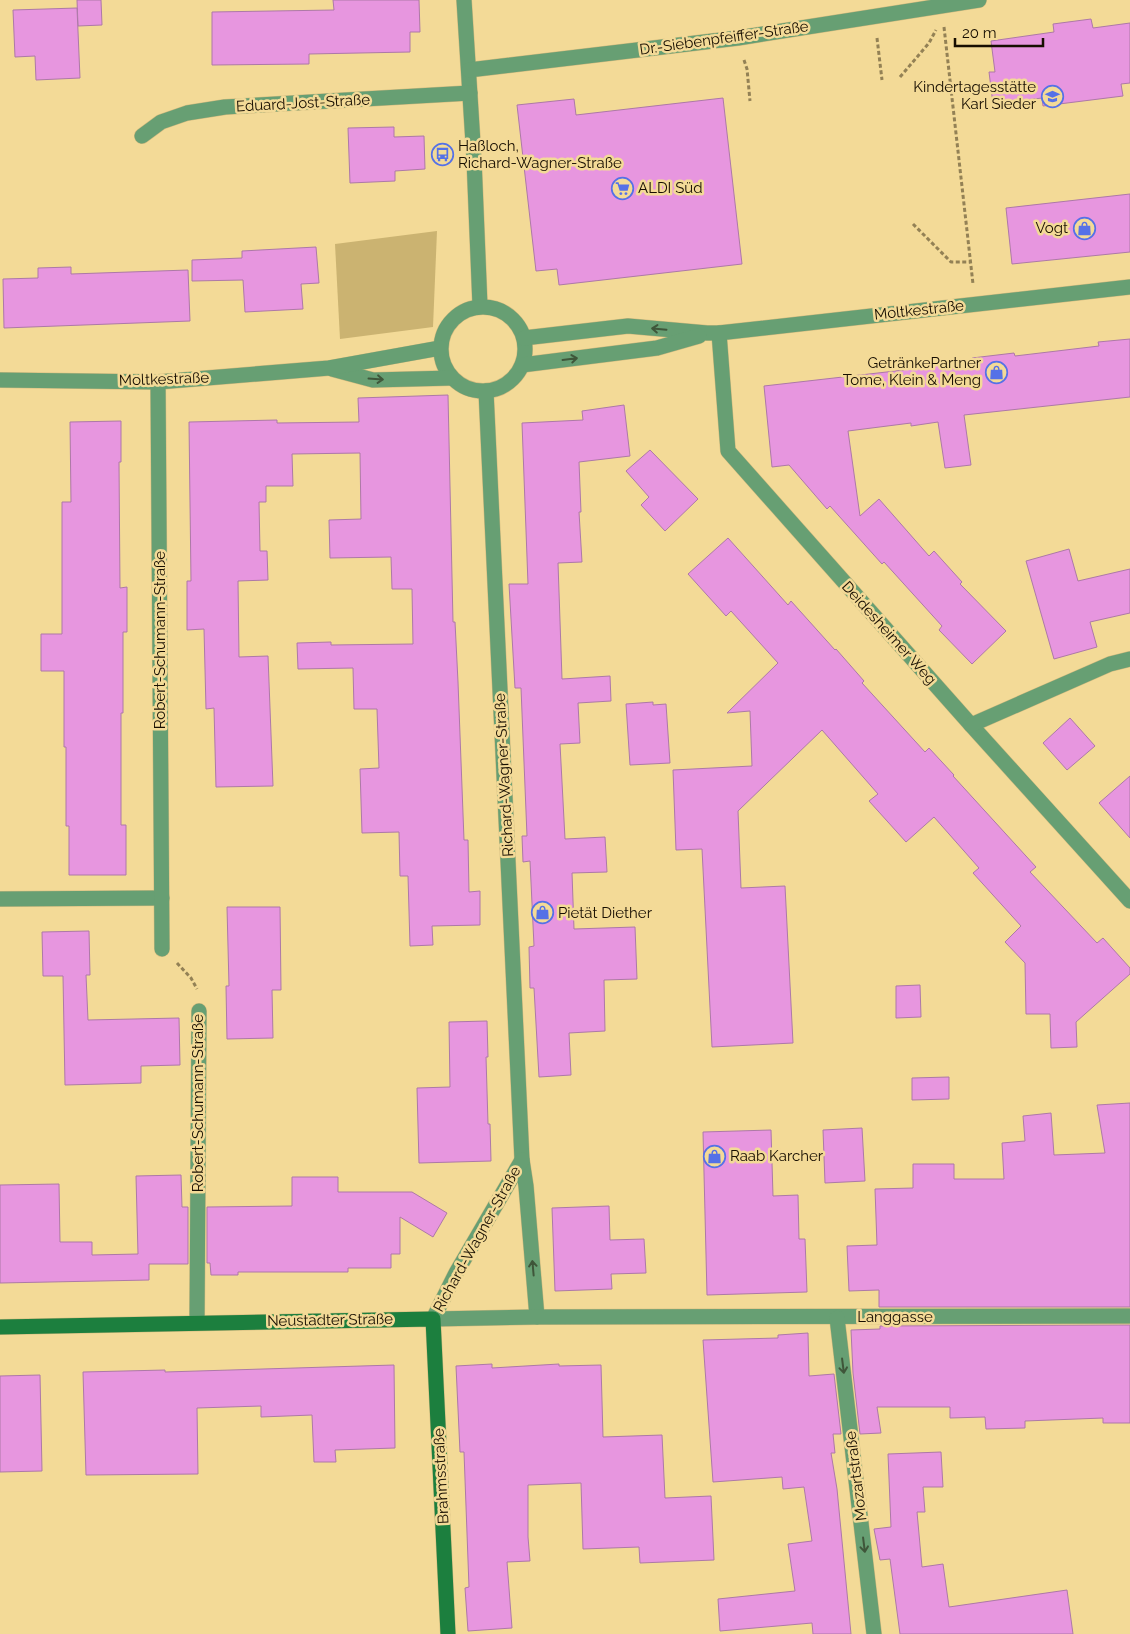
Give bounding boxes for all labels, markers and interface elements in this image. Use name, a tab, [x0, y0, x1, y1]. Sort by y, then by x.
scale bar	[955, 15, 1042, 47]
street label: Dr.-Siebenpfeiffer-Straße	[638, 17, 810, 59]
text: 20 m	[962, 24, 997, 42]
place label: Kindertagesstätte Karl Sieder	[913, 78, 1037, 113]
school or university icon: Kindertagesstätte Karl Sieder	[1040, 84, 1064, 108]
street label: Eduard-Jost-Straße	[235, 90, 371, 116]
place label: Haßloch, Richard-Wagner-Straße	[458, 137, 622, 172]
bus stop icon: Haßloch, Richard-Wagner-Straße	[430, 143, 454, 167]
supermarket icon: ALDI Süd	[610, 176, 634, 200]
place label: ALDI Süd	[638, 179, 703, 197]
shop icon: Vogt	[1072, 216, 1096, 240]
place label: Vogt	[1036, 219, 1068, 237]
street label: Moltkestraße	[873, 296, 965, 324]
one-way arrow	[651, 324, 667, 334]
one-way arrow	[562, 354, 578, 364]
place label: GetränkePartner Tome, Klein & Meng	[843, 354, 982, 389]
shop icon: GetränkePartner Tome, Klein & Meng	[985, 360, 1009, 384]
street label: Moltkestraße	[119, 368, 210, 390]
one-way arrow	[368, 375, 384, 384]
street label: Robert-Schumann-Straße	[151, 551, 169, 729]
street label: Deidesheimer Weg	[838, 578, 940, 688]
street label: Richard-Wagner-Straße	[491, 693, 517, 857]
shop icon: Pietät Diether	[530, 901, 554, 925]
place label: Pietät Diether	[558, 904, 653, 922]
street label: Robert-Schumann-Straße	[189, 1014, 207, 1192]
shop icon: Raab Karcher	[702, 1144, 726, 1168]
place label: Raab Karcher	[730, 1147, 824, 1165]
street label: Richard-Wagner-Straße	[429, 1163, 525, 1315]
one-way arrow	[528, 1260, 538, 1276]
street label: Langgasse	[857, 1308, 933, 1326]
street label: Neustadter Straße	[267, 1310, 393, 1330]
one-way arrow	[838, 1358, 848, 1374]
street label: Brahmsstraße	[429, 1427, 452, 1524]
street label: Mozartstraße	[842, 1430, 870, 1522]
one-way arrow	[859, 1536, 869, 1552]

